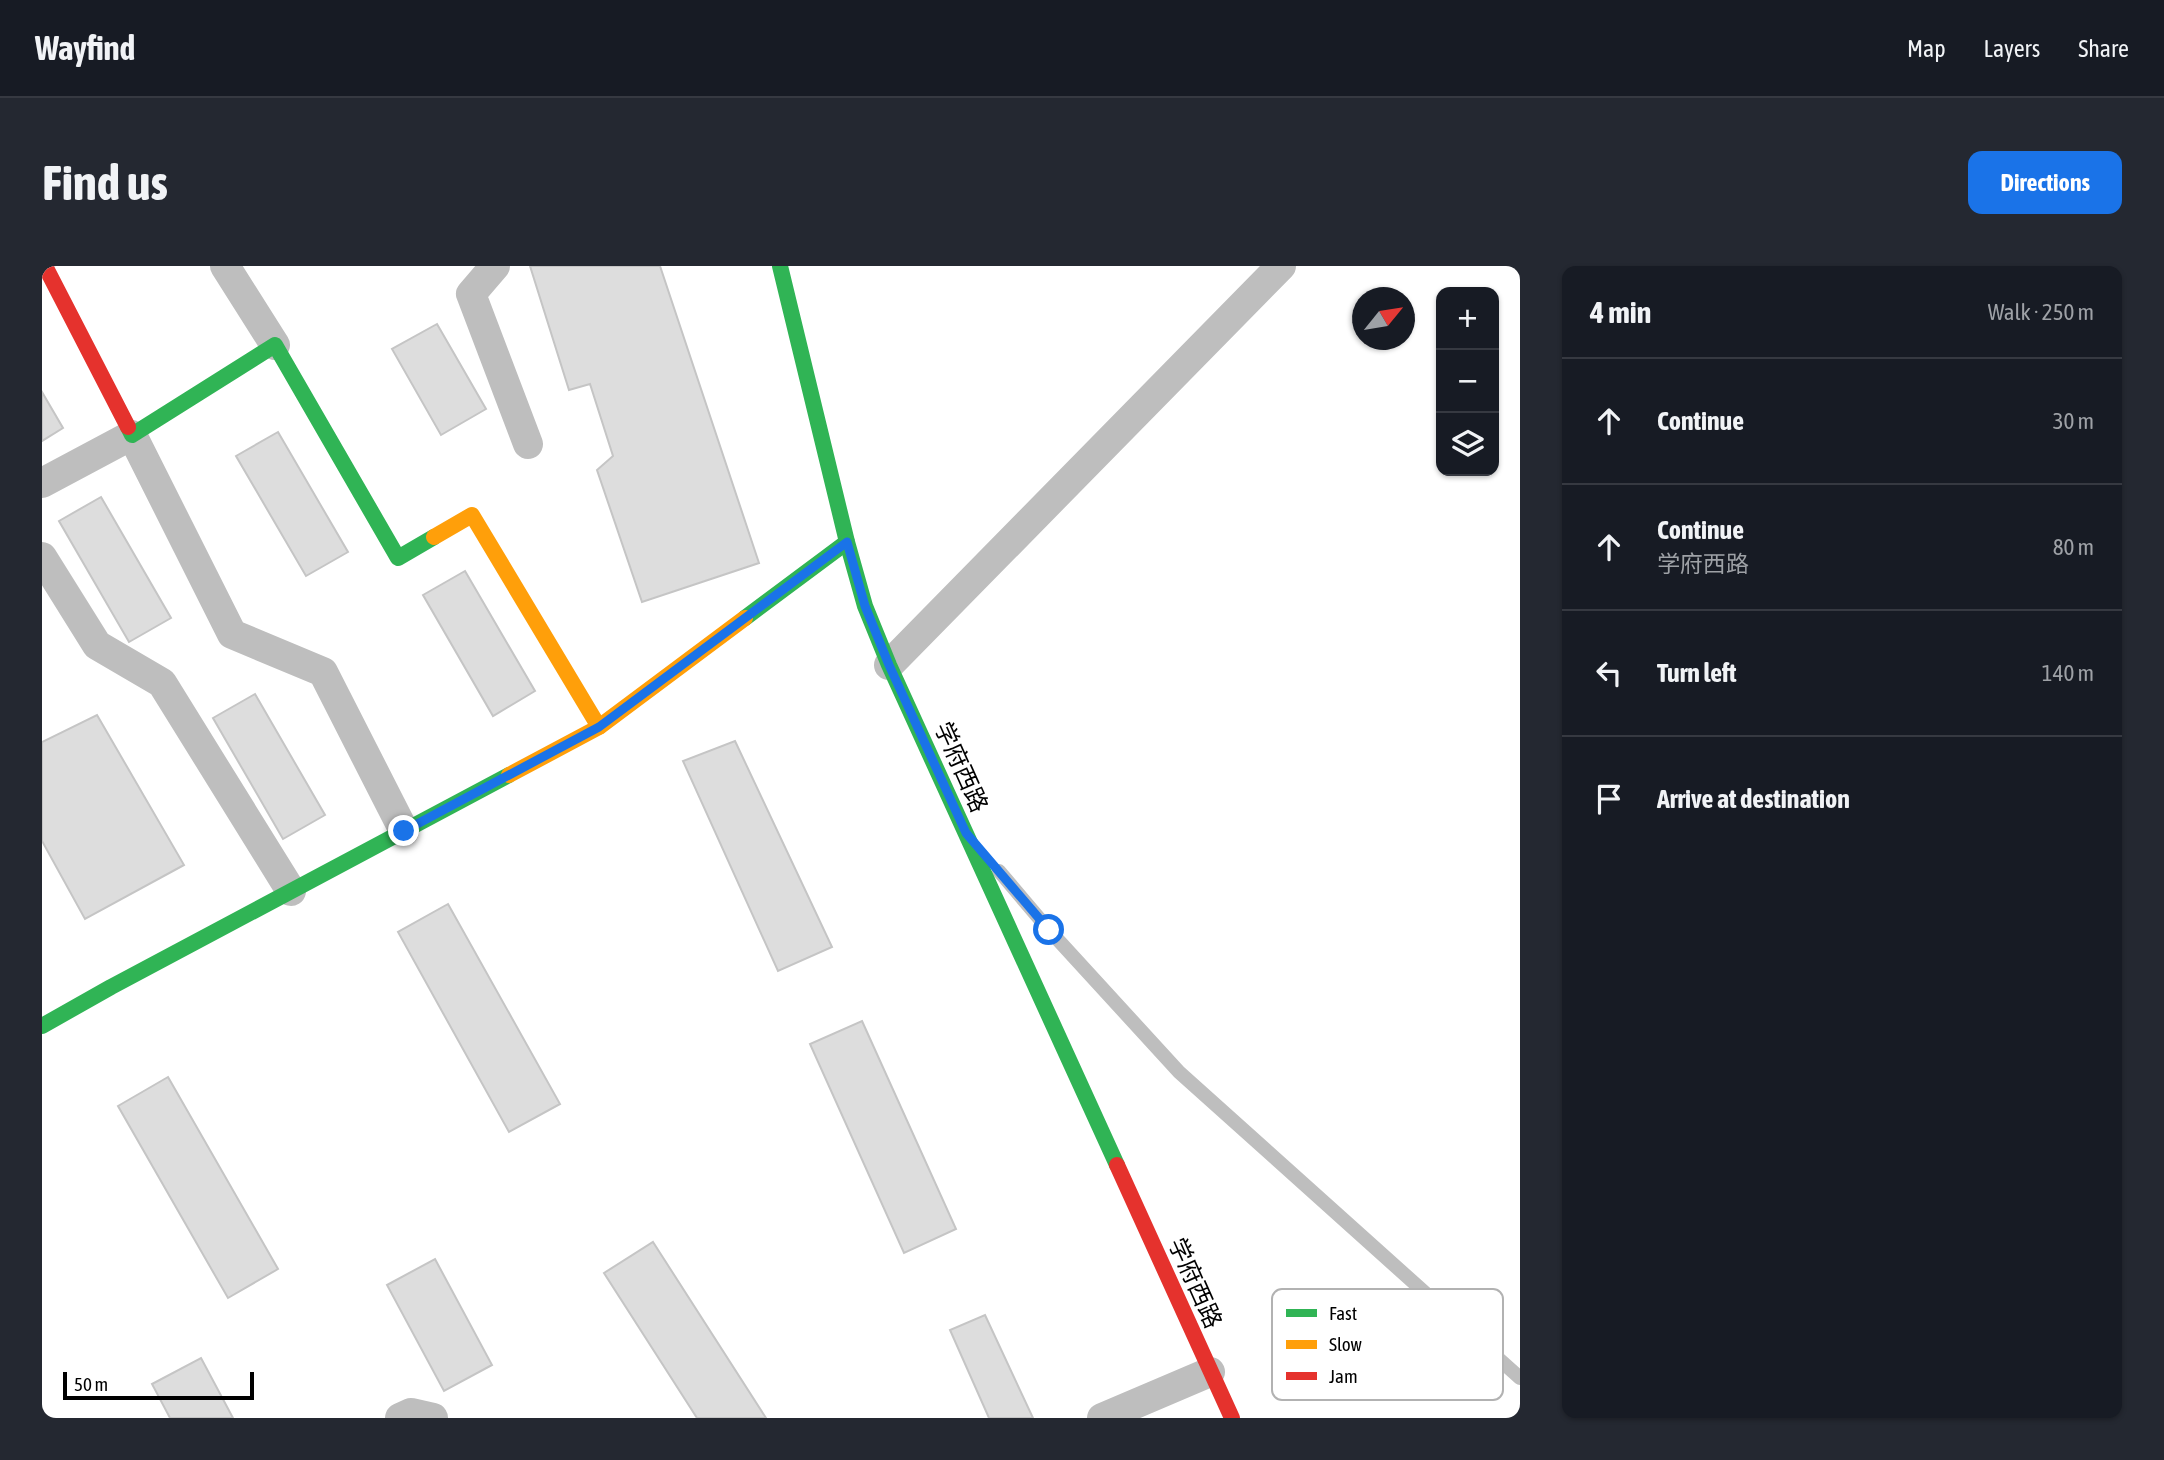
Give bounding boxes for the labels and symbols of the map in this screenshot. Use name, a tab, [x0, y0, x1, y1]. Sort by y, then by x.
north arrow	[1352, 287, 1415, 350]
street label: 学府西路	[930, 717, 993, 816]
route end	[388, 815, 419, 846]
route start	[1033, 914, 1064, 945]
street label: 学府西路	[1164, 1233, 1227, 1332]
legend	[1272, 1289, 1503, 1400]
text: Fast	[1329, 1302, 1357, 1324]
text: Slow	[1329, 1333, 1363, 1355]
text: Jam	[1329, 1365, 1358, 1387]
scale bar	[63, 1369, 254, 1401]

